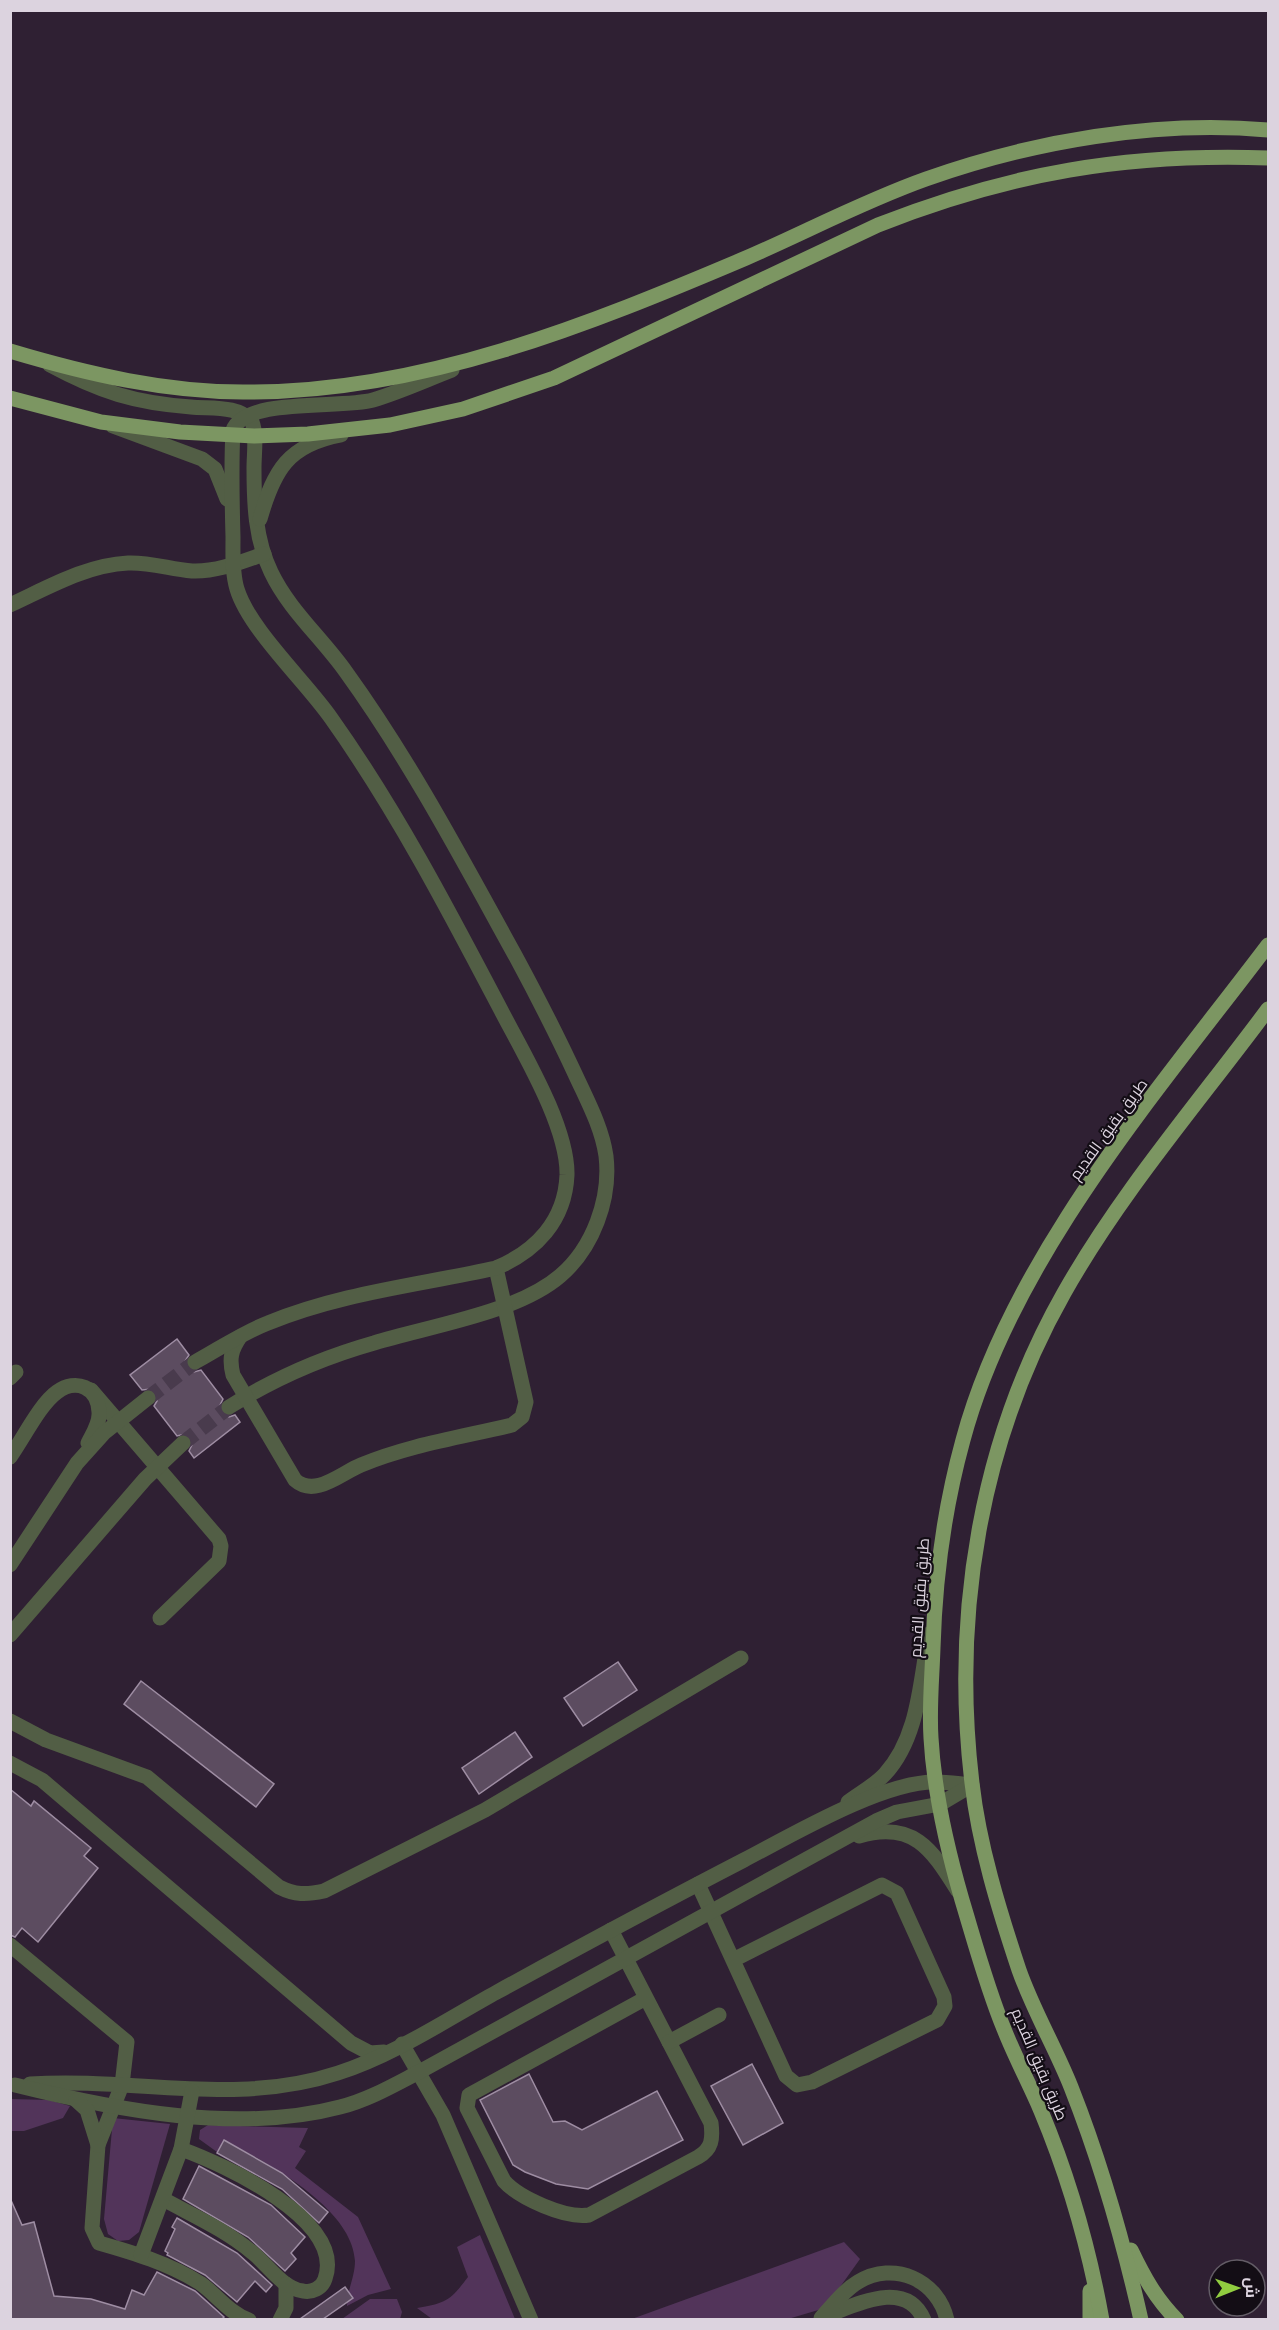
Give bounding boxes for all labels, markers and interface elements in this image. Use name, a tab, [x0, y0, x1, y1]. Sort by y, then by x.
street label: طريق بقيق القديم	[1065, 1075, 1153, 1185]
street label: طريق بقيق القديم	[906, 1537, 935, 1659]
street label: طريق بقيق القديم	[1005, 2005, 1072, 2124]
north arrow	[1207, 2258, 1267, 2318]
text: ش	[1242, 2277, 1261, 2298]

